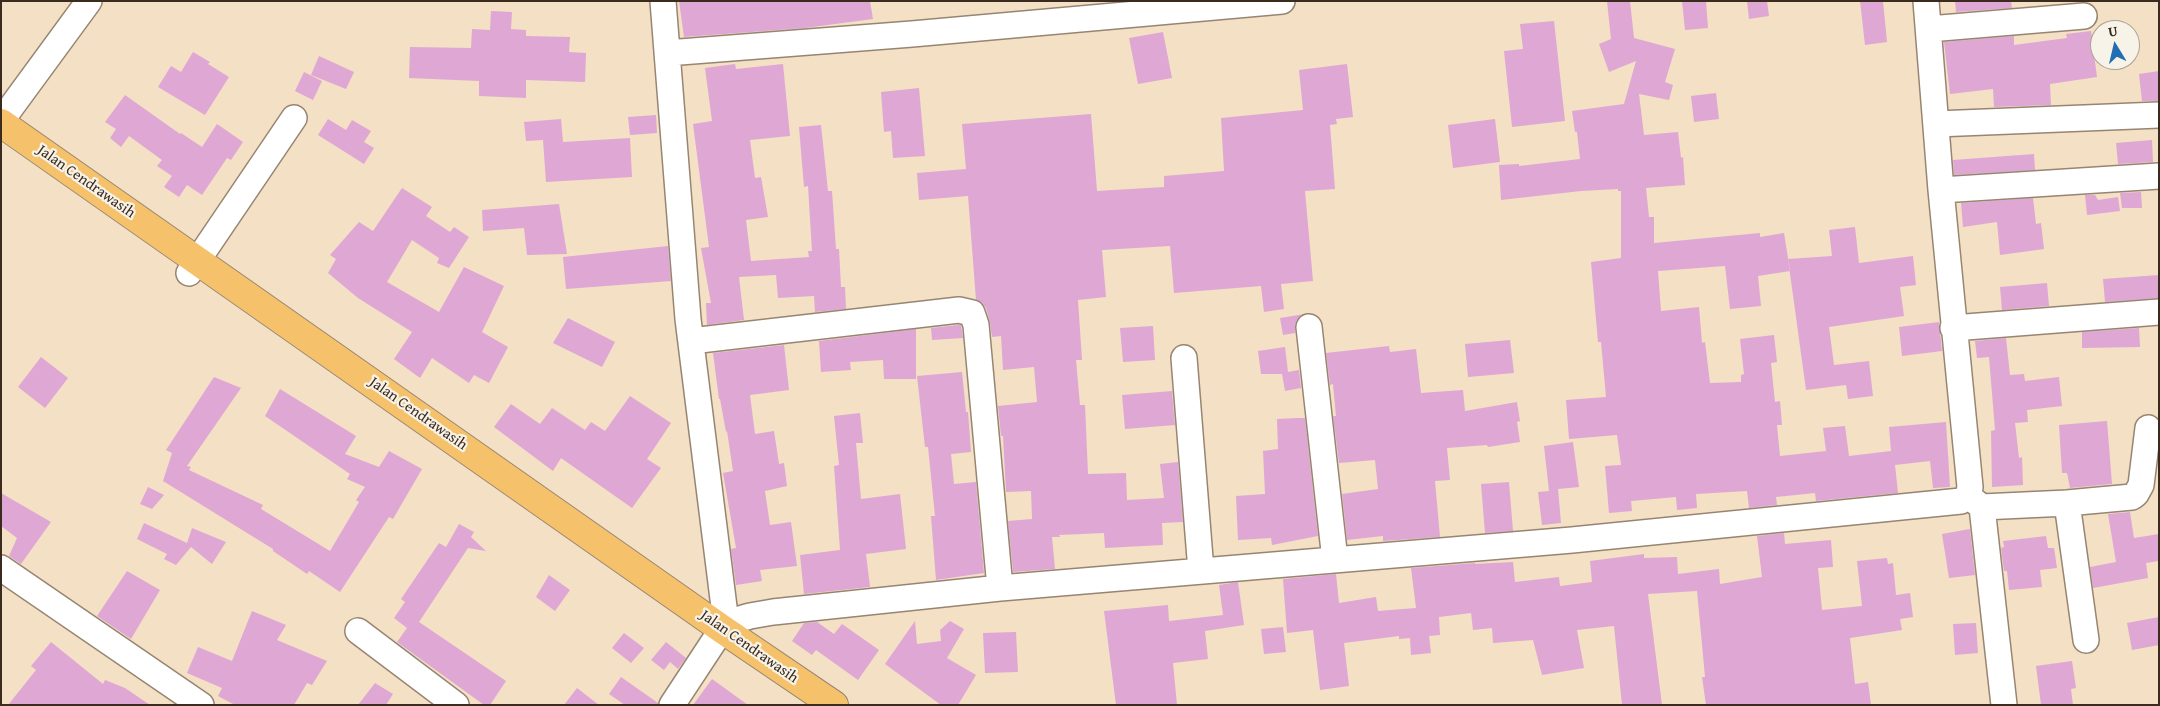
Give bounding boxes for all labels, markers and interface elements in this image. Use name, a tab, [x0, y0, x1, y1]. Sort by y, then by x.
north arrow	[2090, 20, 2140, 70]
text: U	[2107, 21, 2119, 42]
street label: Jalan Cendrawasih	[34, 142, 138, 222]
street label: Jalan Cendrawasih	[366, 374, 470, 454]
street label: Jalan Cendrawasih	[697, 607, 801, 687]

